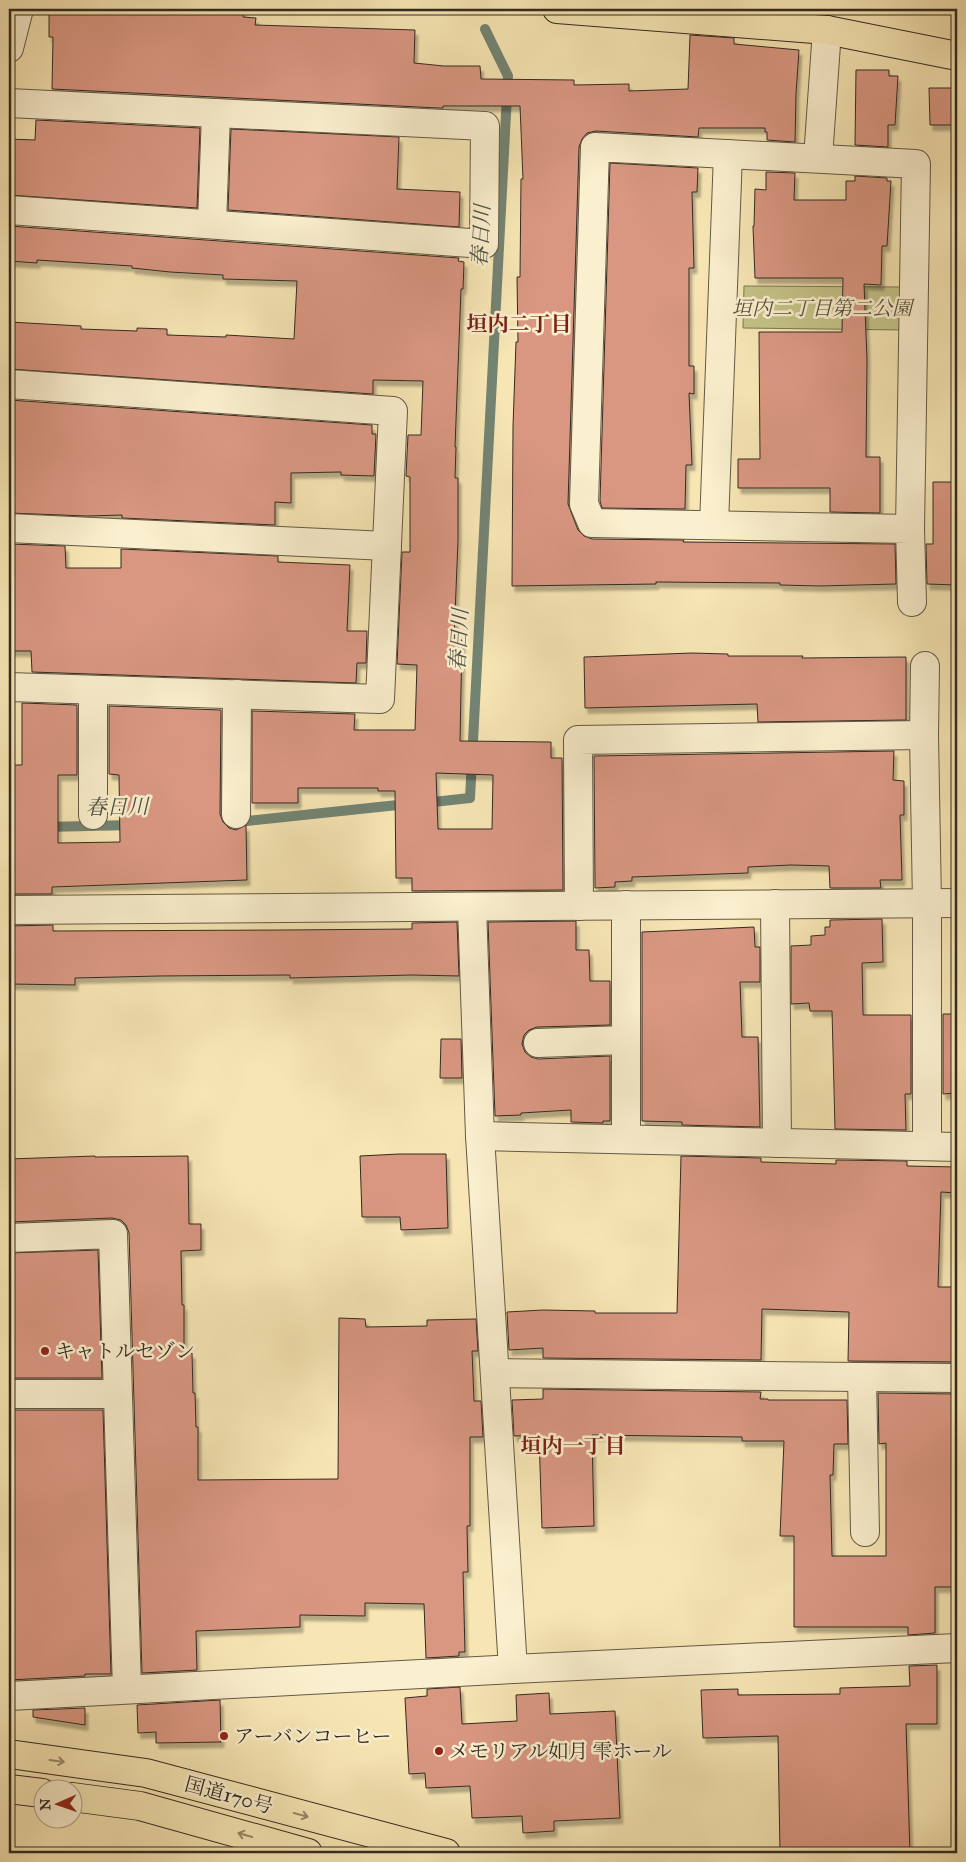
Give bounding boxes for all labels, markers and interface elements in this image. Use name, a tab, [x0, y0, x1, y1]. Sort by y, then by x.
water label: 春日川	[466, 202, 496, 268]
park label: 垣内二丁目第二公園	[732, 296, 915, 320]
district label: 垣内二丁目	[467, 311, 572, 337]
water label: 春日川	[444, 606, 474, 672]
water label: 春日川	[85, 793, 151, 821]
place label: キャトルセゾン	[55, 1339, 195, 1363]
marker: キャトルセゾン	[39, 1345, 51, 1357]
district label: 垣内一丁目	[521, 1433, 626, 1459]
place label: アーバンコーヒー	[234, 1724, 392, 1748]
marker: アーバンコーヒー	[218, 1730, 230, 1742]
place label: メモリアル如月 雫ホール	[449, 1739, 672, 1763]
marker: メモリアル如月 雫ホール	[433, 1745, 445, 1757]
one-way arrow	[49, 1756, 65, 1766]
street label: 国道170号	[182, 1772, 276, 1818]
north arrow	[32, 1780, 82, 1830]
text: N	[37, 1798, 54, 1811]
one-way arrow	[292, 1810, 308, 1820]
one-way arrow	[237, 1830, 253, 1840]

